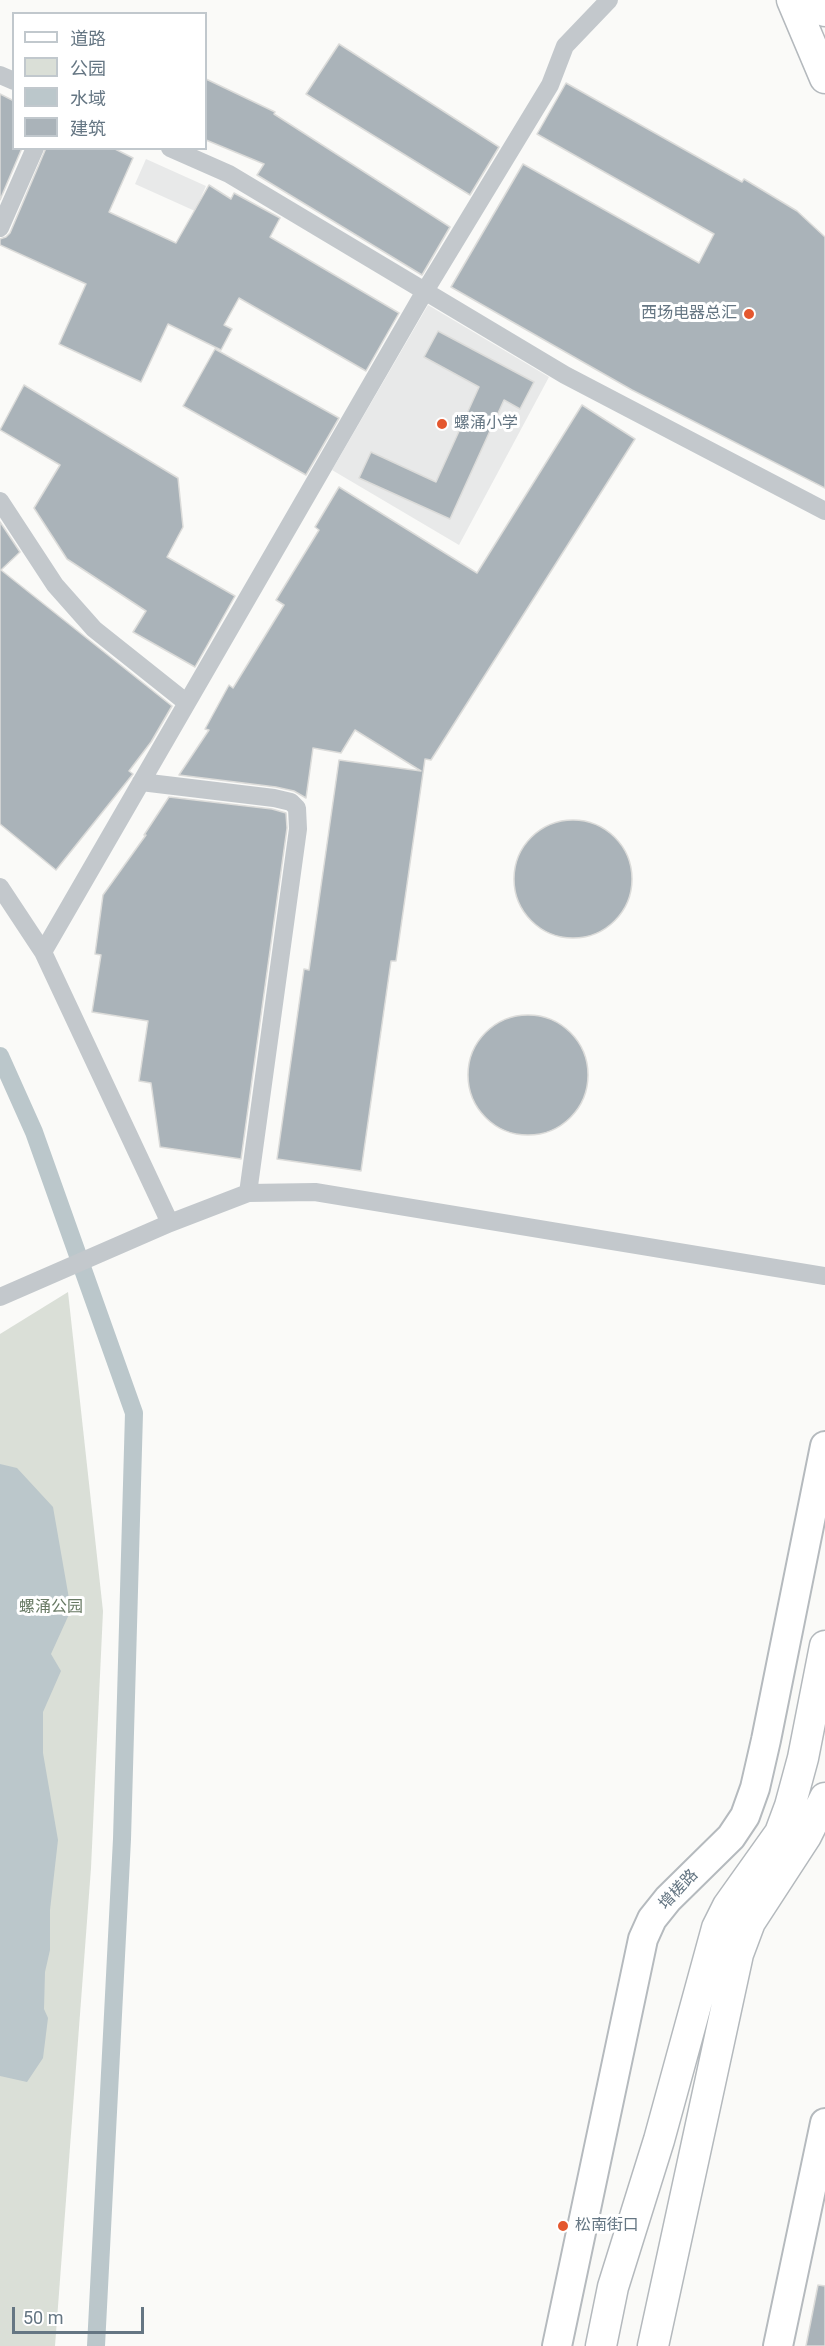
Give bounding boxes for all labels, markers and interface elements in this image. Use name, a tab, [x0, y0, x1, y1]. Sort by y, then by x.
legend	[12, 12, 207, 150]
text: 道路	[70, 28, 106, 49]
text: 公园	[70, 58, 106, 79]
text: 水域	[70, 88, 106, 109]
text: 建筑	[70, 118, 106, 139]
place label: 西场电器总汇	[641, 304, 737, 324]
marker: 西场电器总汇	[742, 307, 756, 321]
place label: 螺涌小学	[454, 414, 518, 434]
marker: 螺涌小学	[435, 417, 449, 431]
park label: 螺涌公园	[19, 1598, 83, 1618]
street label: 增槎路	[656, 1866, 702, 1914]
place label: 松南街口	[575, 2216, 639, 2236]
marker: 松南街口	[556, 2219, 570, 2233]
scale bar	[15, 2295, 147, 2333]
text: 50 m	[23, 2307, 63, 2328]

